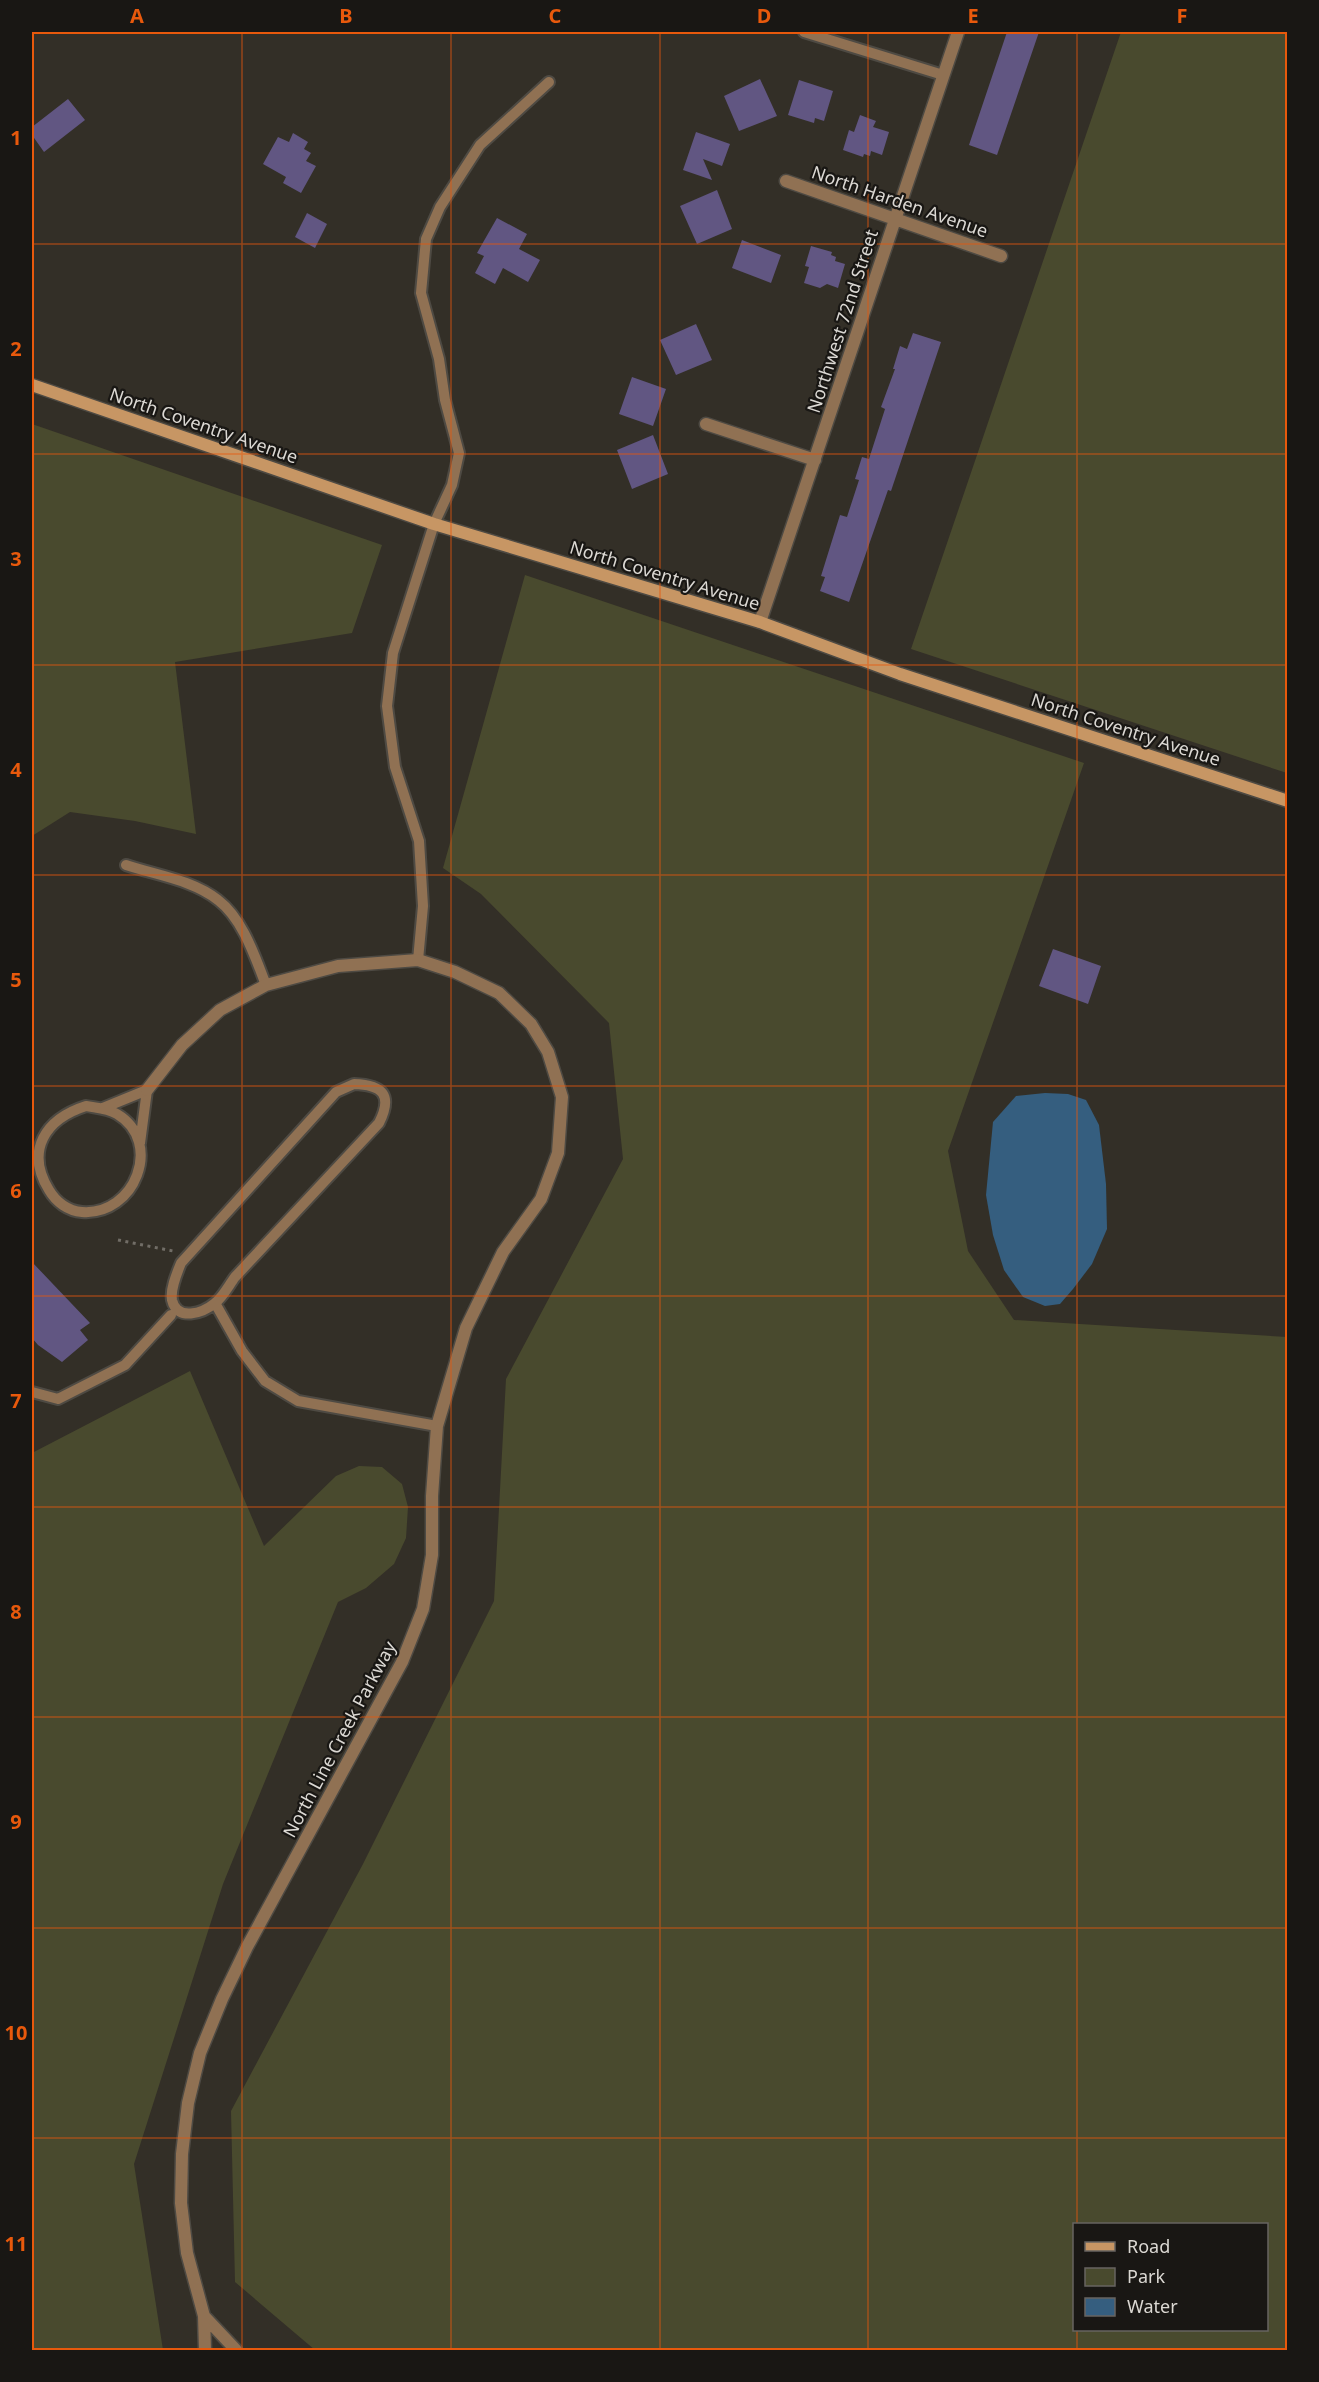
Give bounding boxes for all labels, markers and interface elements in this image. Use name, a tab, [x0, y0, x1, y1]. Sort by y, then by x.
text: A	[130, 2, 144, 29]
text: B	[339, 2, 353, 29]
text: C	[549, 2, 562, 29]
text: D	[757, 2, 771, 29]
text: E	[967, 2, 979, 29]
text: F	[1177, 2, 1187, 29]
text: 1	[10, 124, 22, 151]
street label: North Harden Avenue	[809, 160, 991, 242]
street label: Northwest 72nd Street	[801, 226, 883, 416]
text: 2	[10, 335, 22, 362]
street label: North Coventry Avenue	[107, 381, 301, 469]
street label: North Coventry Avenue	[567, 535, 763, 615]
text: 3	[10, 545, 22, 572]
street label: North Coventry Avenue	[1028, 687, 1224, 771]
text: 4	[10, 756, 22, 783]
text: 5	[10, 966, 22, 993]
text: 6	[10, 1177, 22, 1204]
text: 7	[10, 1387, 22, 1414]
text: 8	[10, 1598, 22, 1625]
street label: North Line Creek Parkway	[277, 1636, 401, 1841]
text: 9	[10, 1808, 22, 1835]
text: 10	[5, 2019, 27, 2046]
legend	[1073, 2223, 1268, 2331]
text: 11	[5, 2230, 27, 2257]
text: Road	[1127, 2234, 1170, 2258]
text: Park	[1127, 2264, 1165, 2288]
text: Water	[1127, 2294, 1178, 2318]

